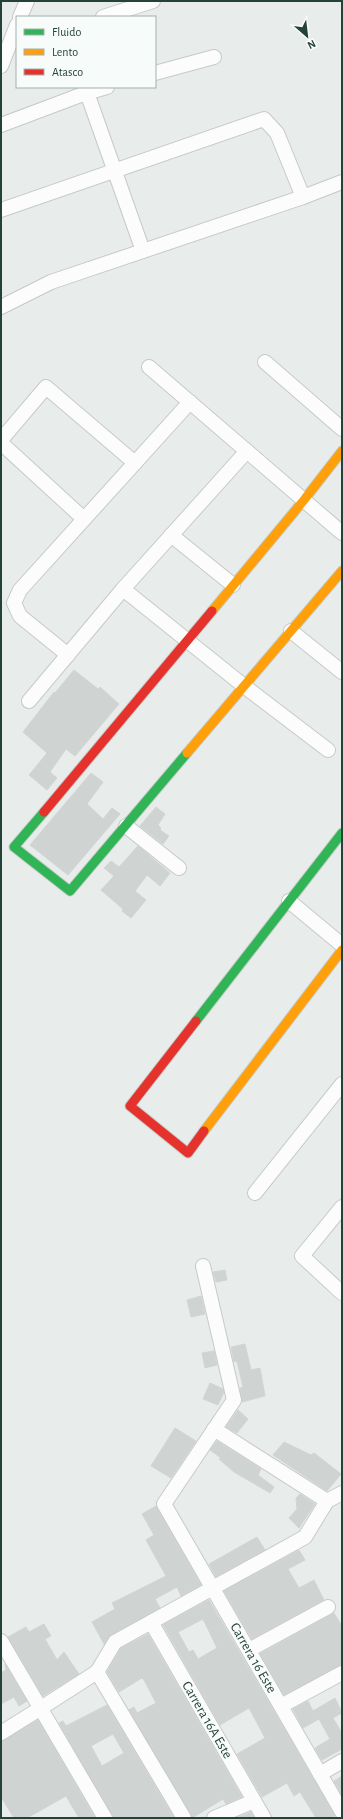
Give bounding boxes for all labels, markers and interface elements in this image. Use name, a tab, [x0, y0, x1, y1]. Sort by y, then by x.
legend	[16, 16, 156, 88]
north arrow	[287, 16, 327, 56]
text: Fluido	[52, 26, 81, 38]
text: N	[305, 38, 317, 51]
text: Lento	[52, 46, 78, 58]
text: Atasco	[52, 66, 83, 78]
street label: Carrera 16 Este	[227, 1620, 279, 1696]
street label: Carrera 16A Este	[179, 1679, 235, 1761]

